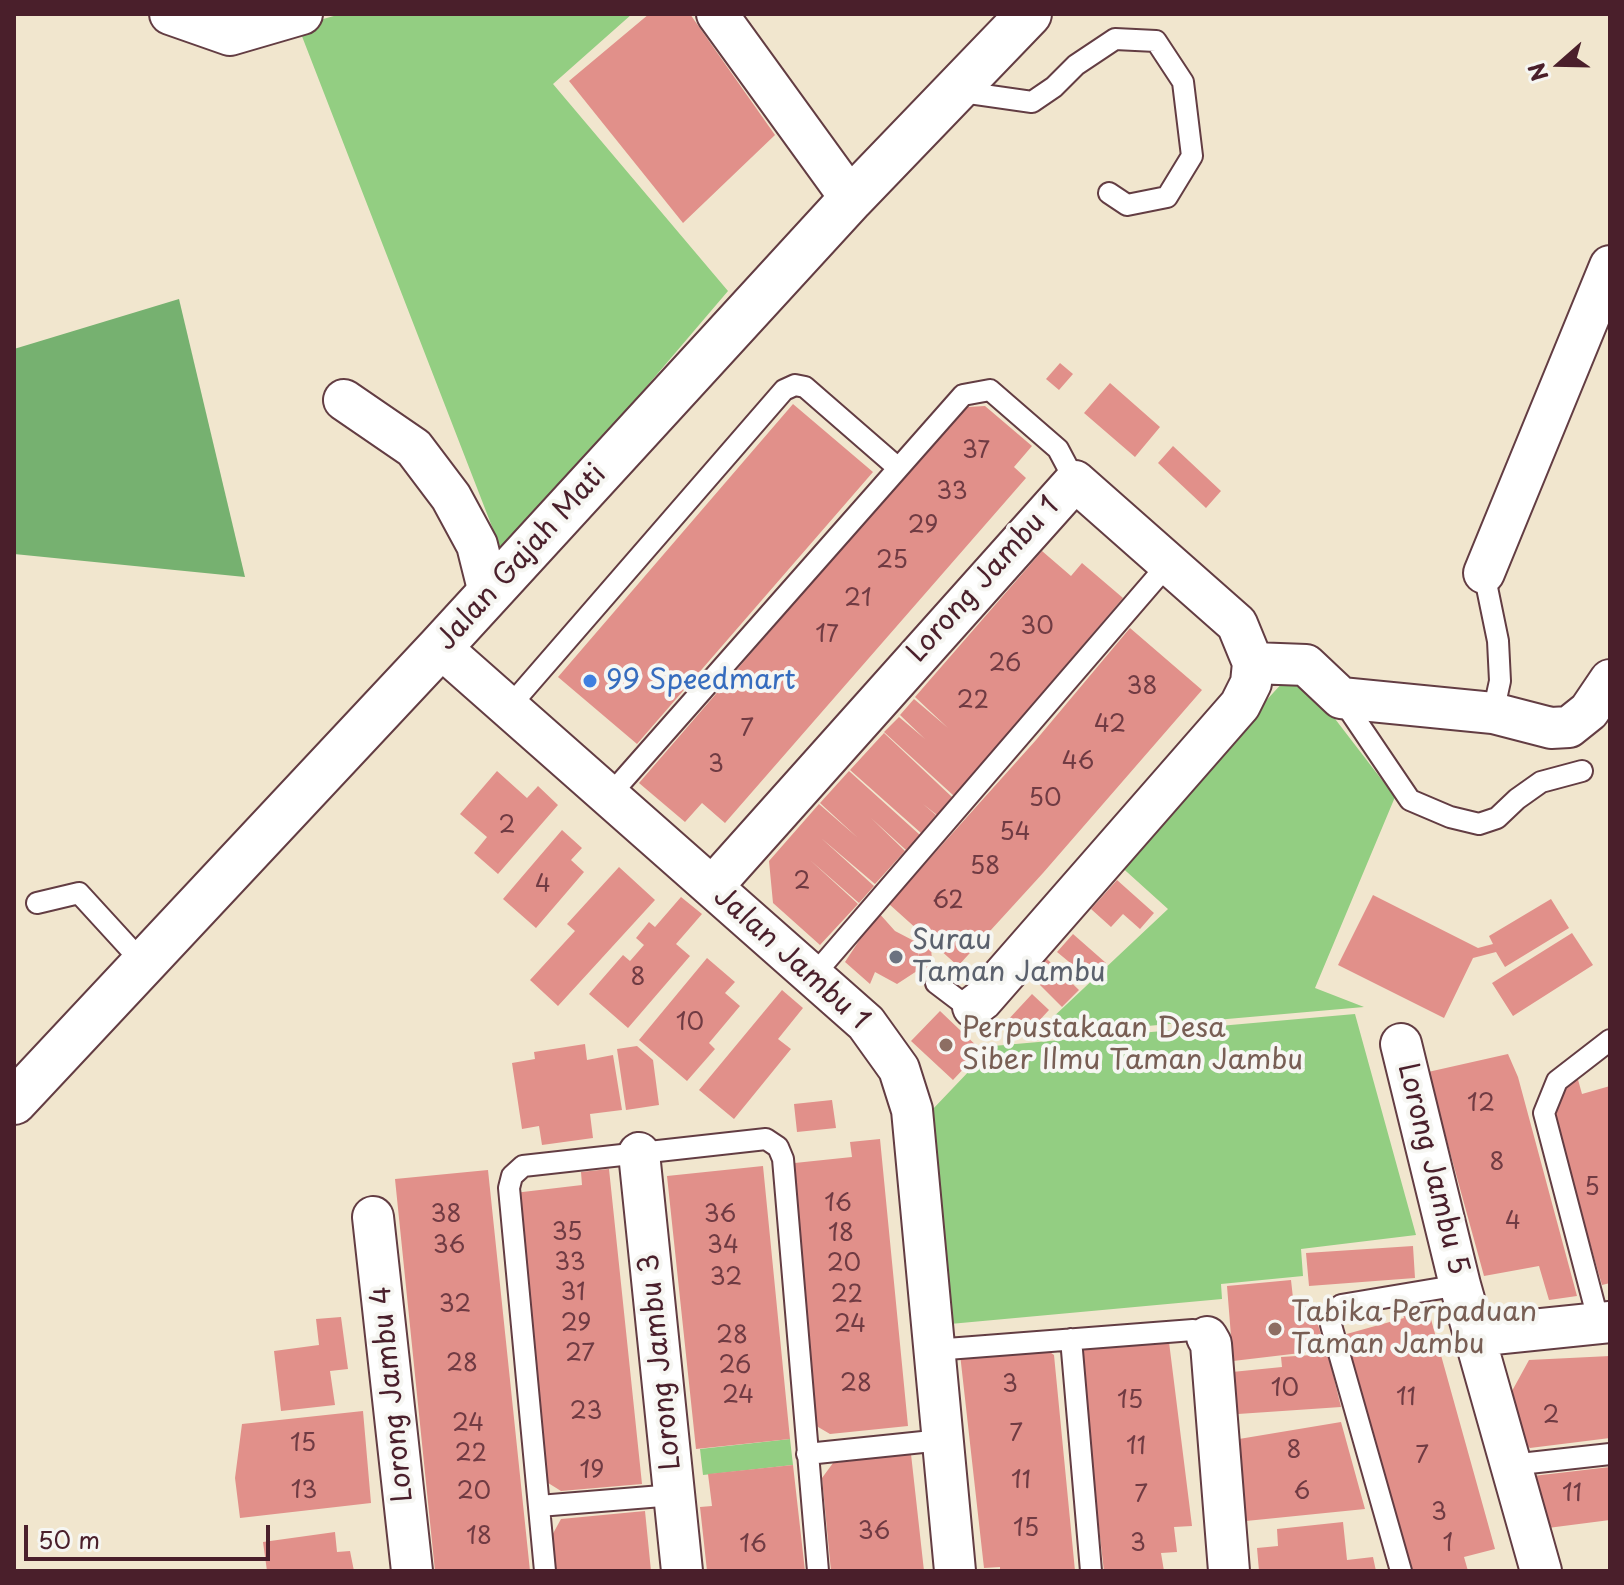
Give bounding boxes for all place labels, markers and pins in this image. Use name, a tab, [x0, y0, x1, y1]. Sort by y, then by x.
place label: 99 Speedmart	[606, 664, 796, 698]
marker: 99 Speedmart	[581, 672, 599, 690]
place label: Surau Taman Jambu	[912, 924, 1106, 990]
marker: Surau Taman Jambu	[887, 948, 905, 966]
place label: Perpustakaan Desa Siber Ilmu Taman Jambu	[962, 1012, 1303, 1078]
marker: Perpustakaan Desa Siber Ilmu Taman Jambu	[937, 1036, 955, 1054]
place label: Tabika Perpaduan Taman Jambu	[1291, 1296, 1537, 1362]
marker: Tabika Perpaduan Taman Jambu	[1266, 1320, 1284, 1338]

